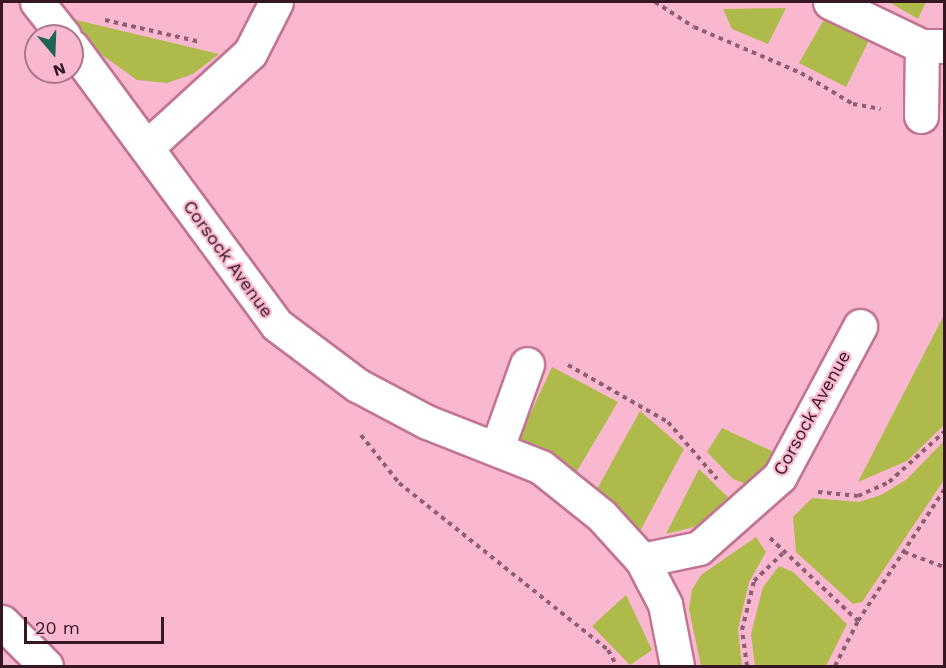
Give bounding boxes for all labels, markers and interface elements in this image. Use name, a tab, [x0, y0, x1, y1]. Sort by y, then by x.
north arrow	[24, 24, 84, 84]
text: N	[51, 59, 68, 81]
street label: Corsock Avenue	[178, 196, 278, 322]
street label: Corsock Avenue	[768, 346, 856, 480]
scale bar	[27, 605, 166, 643]
text: 20 m	[35, 617, 80, 638]

